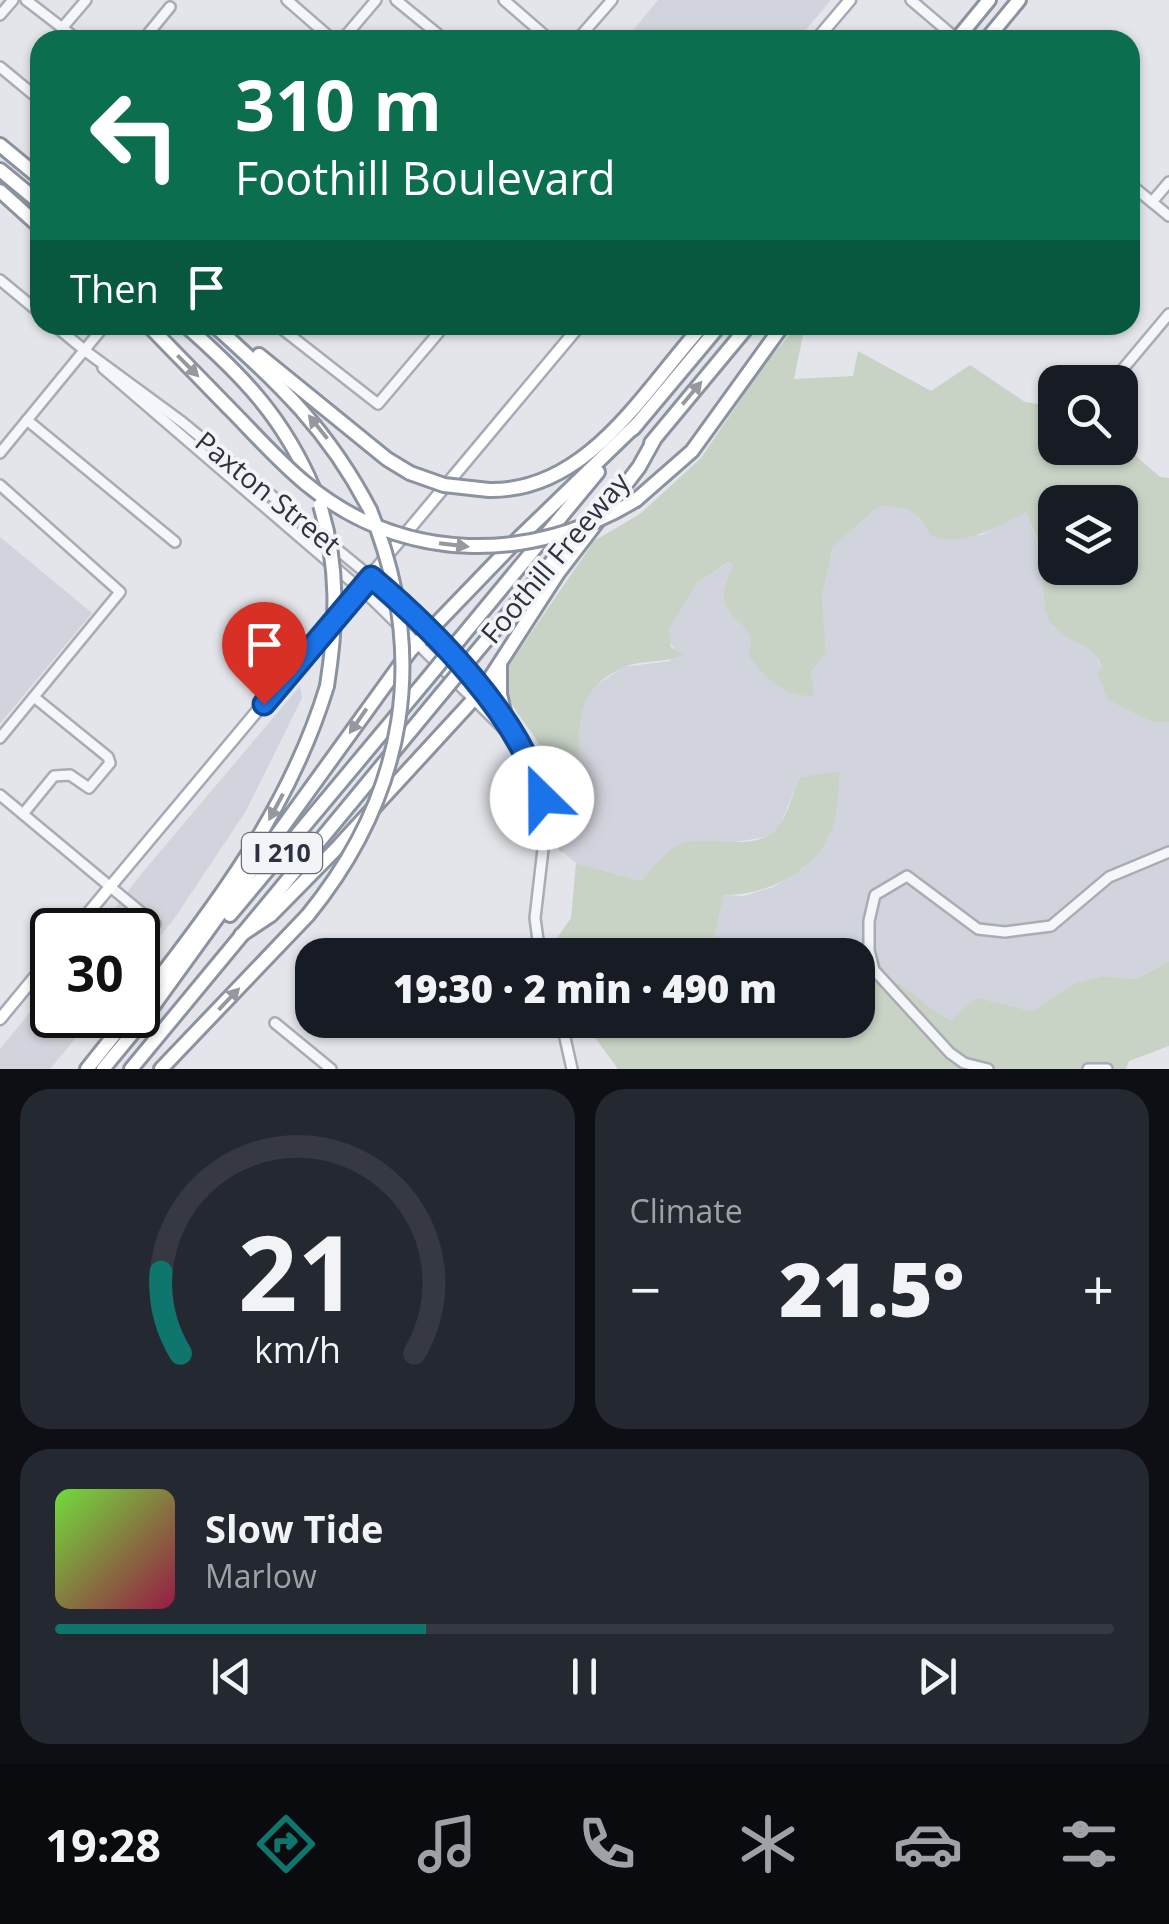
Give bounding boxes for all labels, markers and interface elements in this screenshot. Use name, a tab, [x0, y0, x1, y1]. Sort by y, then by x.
text: 310 m	[235, 56, 442, 152]
icon: left	[70, 70, 200, 200]
text: Foothill Boulevard	[235, 147, 616, 208]
icon: arrive	[179, 260, 234, 315]
text: Then	[70, 262, 159, 314]
one-way arrow	[176, 353, 199, 377]
map controls	[1038, 365, 1138, 585]
button: search	[1038, 365, 1138, 465]
one-way arrow	[681, 381, 703, 406]
one-way arrow	[308, 415, 329, 440]
street label: Paxton Street	[188, 422, 349, 563]
street label: Foothill Freeway	[471, 463, 638, 651]
button: layers	[1038, 485, 1138, 585]
one-way arrow	[439, 537, 471, 553]
pin	[222, 602, 307, 705]
icon: arrive	[237, 617, 292, 672]
one-way arrow	[349, 708, 368, 734]
position arrow	[490, 746, 594, 850]
one-way arrow	[268, 793, 285, 822]
road number: I 210	[242, 833, 322, 873]
speed limit sign: 30	[30, 908, 160, 1038]
text: 19:30 · 2 min · 490 m	[393, 962, 777, 1014]
one-way arrow	[216, 987, 240, 1011]
text: Climate	[630, 1189, 743, 1232]
text: 21	[238, 1200, 357, 1341]
text: 21.5°	[779, 1237, 964, 1339]
text: −	[630, 1251, 661, 1326]
text: +	[1083, 1251, 1114, 1326]
text: km/h	[254, 1325, 341, 1373]
text: Slow Tide	[205, 1502, 384, 1554]
text: Marlow	[205, 1554, 317, 1597]
icon: previous	[204, 1649, 259, 1704]
icon: pause	[557, 1649, 612, 1704]
icon: next	[910, 1649, 965, 1704]
icon: directions	[251, 1809, 321, 1879]
icon: music	[412, 1809, 482, 1879]
icon: phone	[572, 1809, 642, 1879]
icon: climate	[733, 1809, 803, 1879]
icon: car	[893, 1809, 963, 1879]
icon: filters	[1054, 1809, 1124, 1879]
text: 19:28	[45, 1814, 161, 1875]

